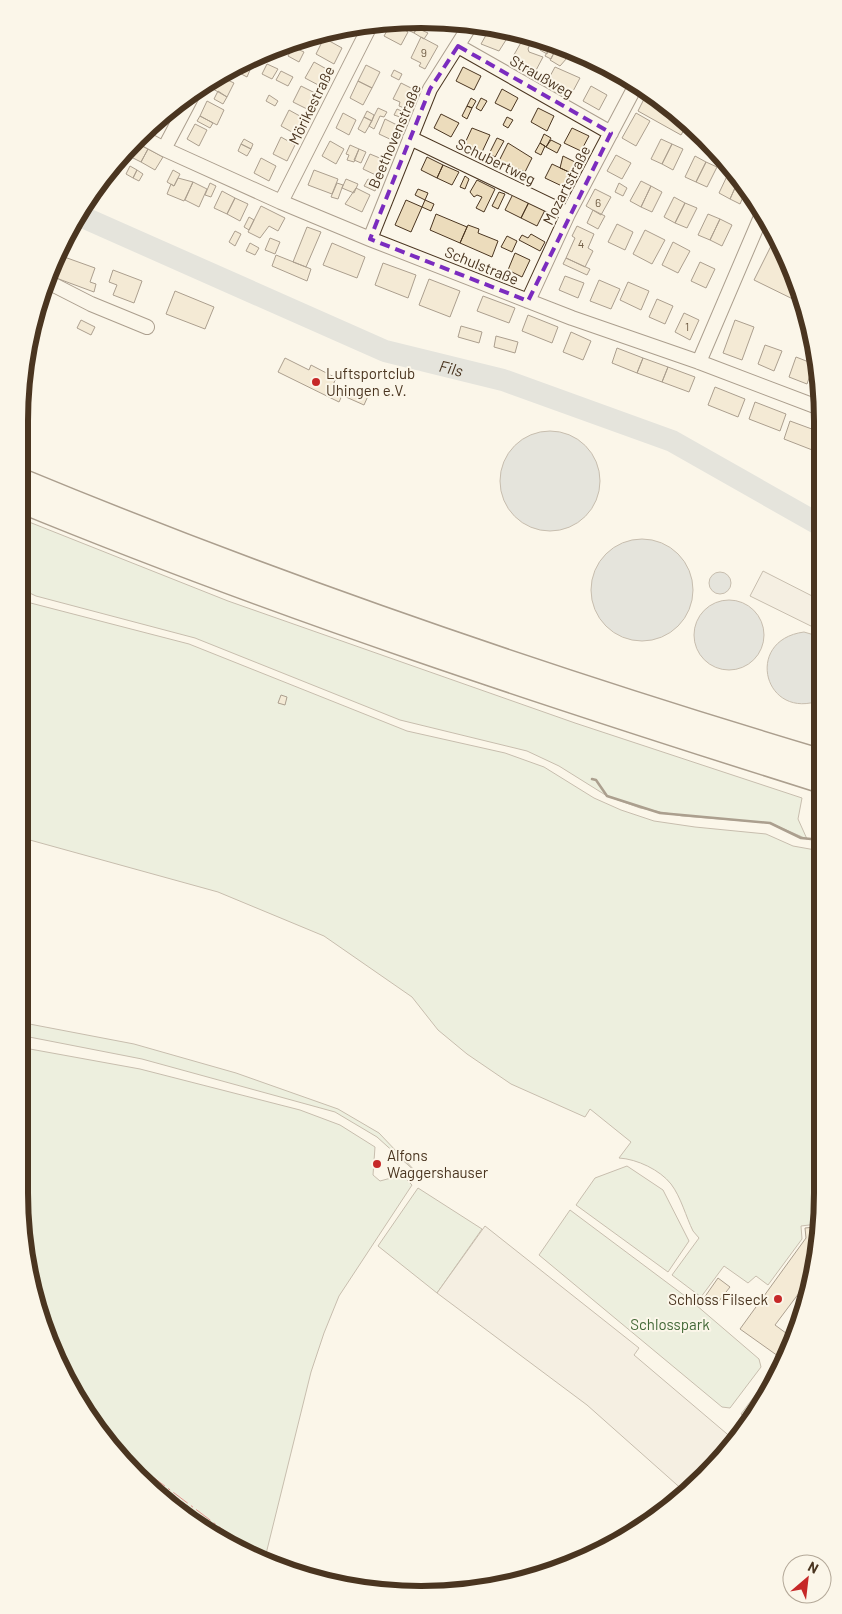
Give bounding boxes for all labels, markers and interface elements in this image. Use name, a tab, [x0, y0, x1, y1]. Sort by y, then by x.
house number: 9	[421, 45, 427, 59]
street label: Straußweg	[507, 51, 577, 101]
street label: Mörikestraße	[284, 63, 338, 147]
street label: Beethovenstraße	[364, 81, 424, 191]
street label: Schubertweg	[453, 134, 539, 188]
street label: Mozartstraße	[538, 142, 594, 228]
house number: 6	[595, 195, 601, 209]
house number: 4	[578, 236, 584, 250]
street label: Schulstraße	[442, 242, 522, 288]
house number: 1	[685, 319, 689, 333]
water label: Fils	[437, 355, 466, 379]
place label: Luftsportclub Uhingen e.V.	[326, 364, 415, 399]
marker: Luftsportclub Uhingen e.V.	[310, 376, 322, 388]
place label: Alfons Waggershauser	[387, 1146, 489, 1181]
marker: Alfons Waggershauser	[371, 1158, 383, 1170]
place label: Schloss Filseck	[668, 1290, 768, 1308]
marker: Schloss Filseck	[772, 1293, 784, 1305]
park label: Schlosspark	[630, 1315, 710, 1333]
north arrow	[782, 1554, 832, 1604]
text: N	[805, 1557, 821, 1577]

